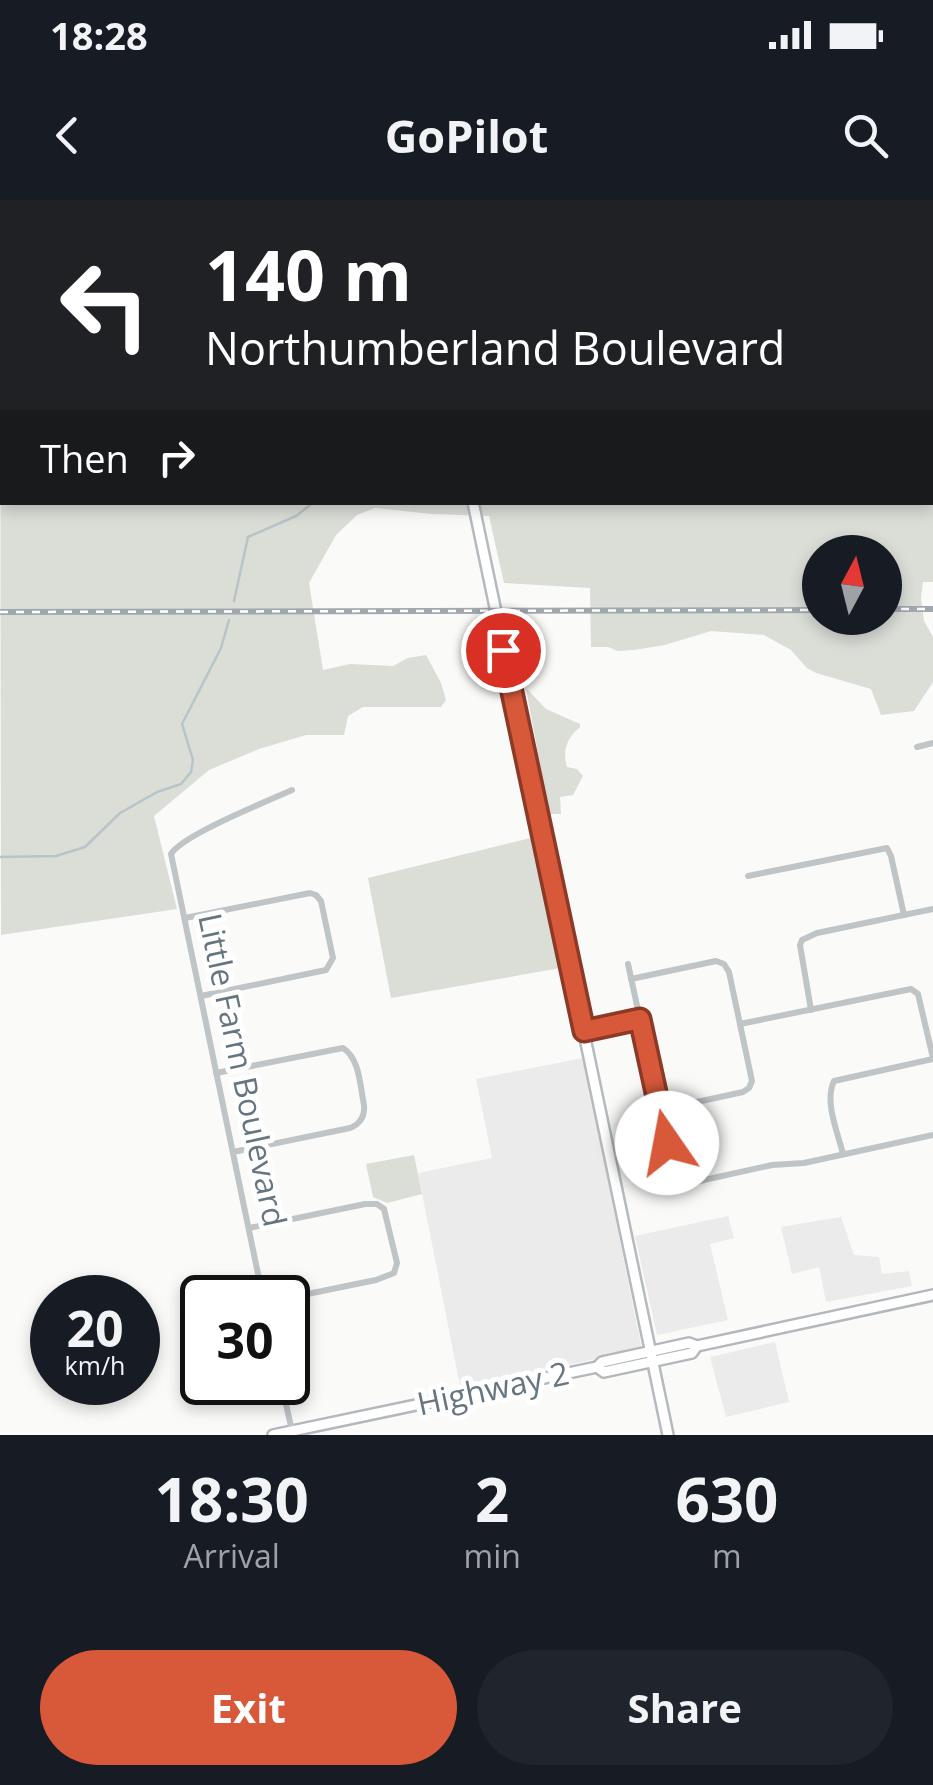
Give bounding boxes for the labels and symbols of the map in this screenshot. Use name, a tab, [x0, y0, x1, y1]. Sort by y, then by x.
north arrow	[802, 535, 902, 635]
pin	[461, 608, 546, 693]
street label: Little Farm Boulevard	[189, 909, 298, 1230]
position arrow	[615, 1091, 719, 1195]
speed limit sign: 30	[180, 1275, 310, 1405]
street label: Highway 2	[413, 1351, 572, 1425]

